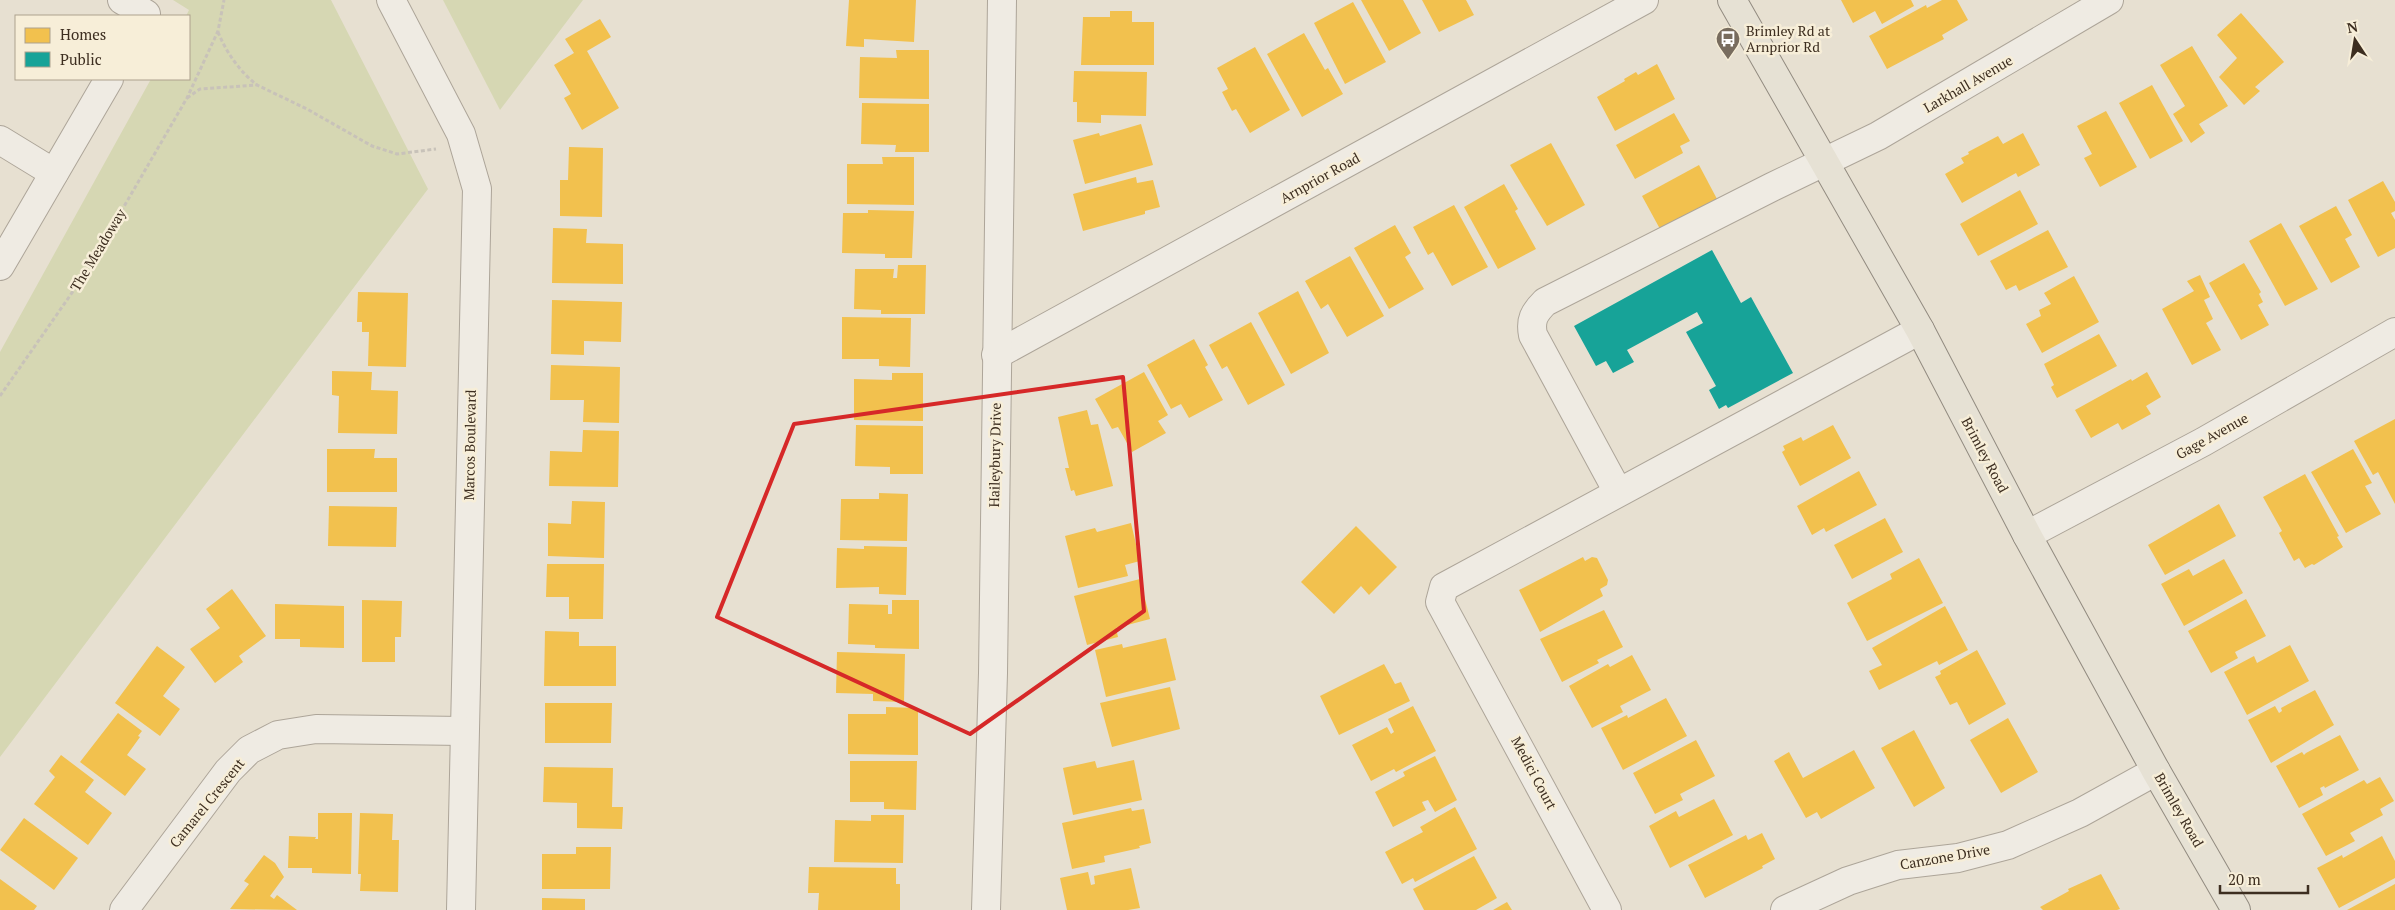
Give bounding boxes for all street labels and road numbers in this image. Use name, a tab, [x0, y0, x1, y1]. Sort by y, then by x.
street label: Larkhall Avenue	[1920, 50, 2016, 117]
street label: Arnprior Road	[1276, 148, 1363, 207]
street label: The Meadoway	[65, 204, 130, 295]
street label: Marcos Boulevard	[459, 389, 480, 501]
street label: Haileybury Drive	[984, 402, 1005, 508]
street label: Gage Avenue	[2172, 408, 2251, 463]
street label: Brimley Road	[1958, 414, 2013, 496]
street label: Medici Court	[1507, 733, 1562, 813]
street label: Camarel Crescent	[165, 753, 249, 851]
street label: Brimley Road	[2150, 769, 2209, 851]
street label: Canzone Drive	[1898, 839, 1991, 874]

